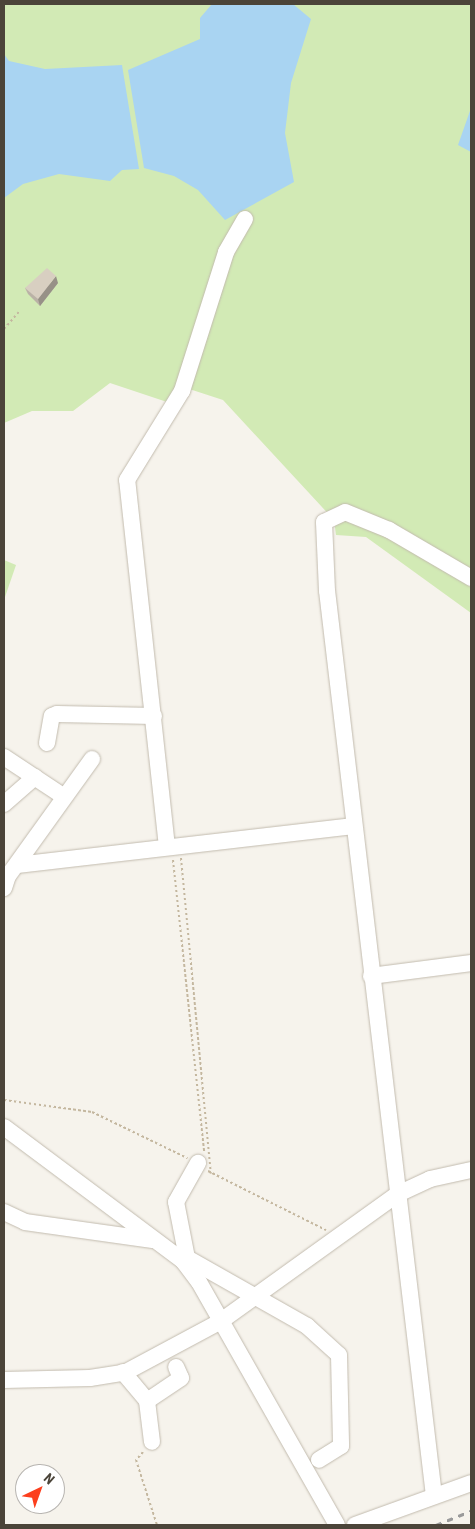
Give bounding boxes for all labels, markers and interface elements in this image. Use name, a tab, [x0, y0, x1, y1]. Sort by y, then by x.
north arrow	[15, 1464, 65, 1514]
text: N	[41, 1470, 58, 1487]

